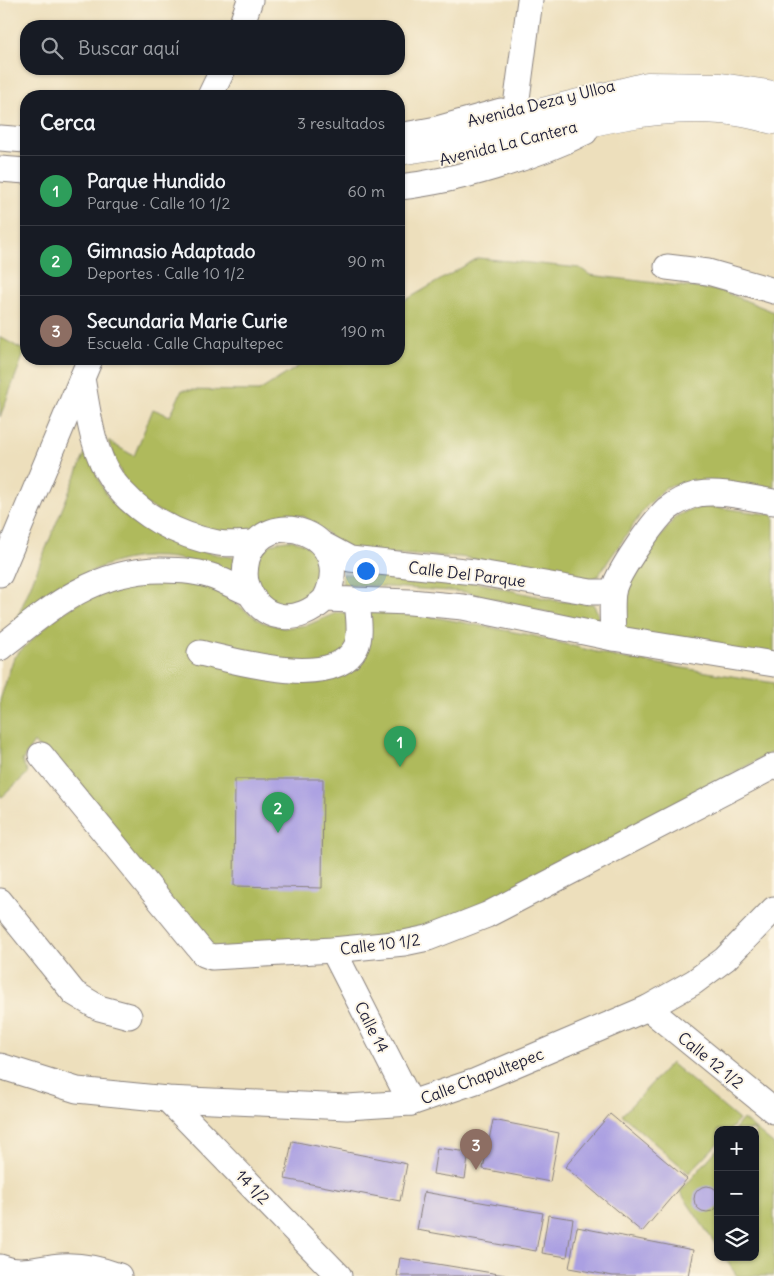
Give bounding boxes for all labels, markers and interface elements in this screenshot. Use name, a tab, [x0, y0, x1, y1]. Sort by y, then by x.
search box	[20, 20, 405, 75]
icon: search	[38, 34, 66, 62]
text: Buscar aquí	[78, 36, 179, 60]
street label: Avenida Deza y Ulloa	[465, 75, 617, 131]
text: Cerca	[40, 109, 95, 136]
text: 3 resultados	[297, 113, 385, 133]
street label: Avenida La Cantera	[437, 116, 579, 170]
text: Parque Hundido	[87, 169, 226, 193]
text: 1	[53, 181, 59, 201]
text: 60 m	[347, 181, 385, 201]
text: Parque · Calle 10 1/2	[87, 193, 230, 213]
text: Gimnasio Adaptado	[87, 239, 256, 263]
text: 2	[52, 251, 60, 271]
text: 90 m	[347, 251, 385, 271]
text: Deportes · Calle 10 1/2	[87, 263, 245, 283]
text: Secundaria Marie Curie	[87, 309, 287, 333]
text: 3	[51, 321, 61, 341]
text: 190 m	[341, 321, 385, 341]
text: Escuela · Calle Chapultepec	[87, 333, 283, 353]
street label: Calle Del Parque	[407, 557, 527, 591]
your location	[353, 558, 379, 584]
pin: 1	[384, 726, 416, 767]
pin: 2	[262, 792, 294, 833]
street label: Calle 10 1/2	[339, 929, 422, 959]
street label: Calle 14	[351, 998, 393, 1056]
street label: Calle 12 1/2	[674, 1027, 748, 1093]
street label: Calle Chapultepec	[418, 1043, 546, 1109]
map controls	[714, 1126, 759, 1261]
button: +	[714, 1126, 759, 1171]
pin: 3	[460, 1129, 492, 1170]
street label: 14 1/2	[232, 1166, 274, 1209]
button: −	[714, 1171, 759, 1216]
button: layers	[714, 1216, 759, 1261]

